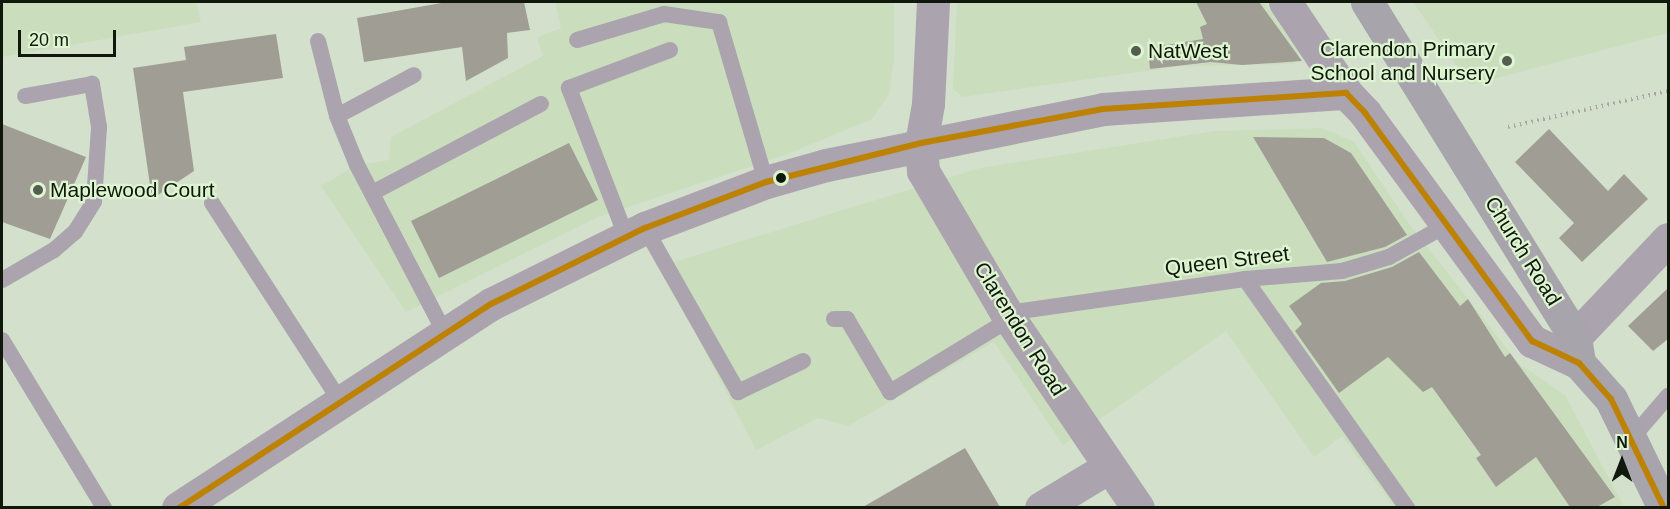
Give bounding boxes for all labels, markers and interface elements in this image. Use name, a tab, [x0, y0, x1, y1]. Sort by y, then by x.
scale bar	[21, 18, 118, 56]
text: 20 m	[29, 30, 69, 50]
place label: Clarendon Primary School and Nursery	[1311, 36, 1495, 86]
place label: NatWest	[1148, 38, 1228, 64]
marker: NatWest	[1129, 44, 1143, 58]
marker: Clarendon Primary School and Nursery	[1500, 54, 1514, 68]
unlabelled marker	[775, 172, 787, 184]
place label: Maplewood Court	[50, 177, 215, 203]
marker: Maplewood Court	[31, 183, 45, 197]
street label: Church Road	[1480, 192, 1566, 310]
street label: Queen Street	[1163, 241, 1291, 281]
street label: Clarendon Road	[969, 257, 1071, 401]
north arrow	[1592, 431, 1652, 491]
text: N	[1616, 434, 1628, 451]

